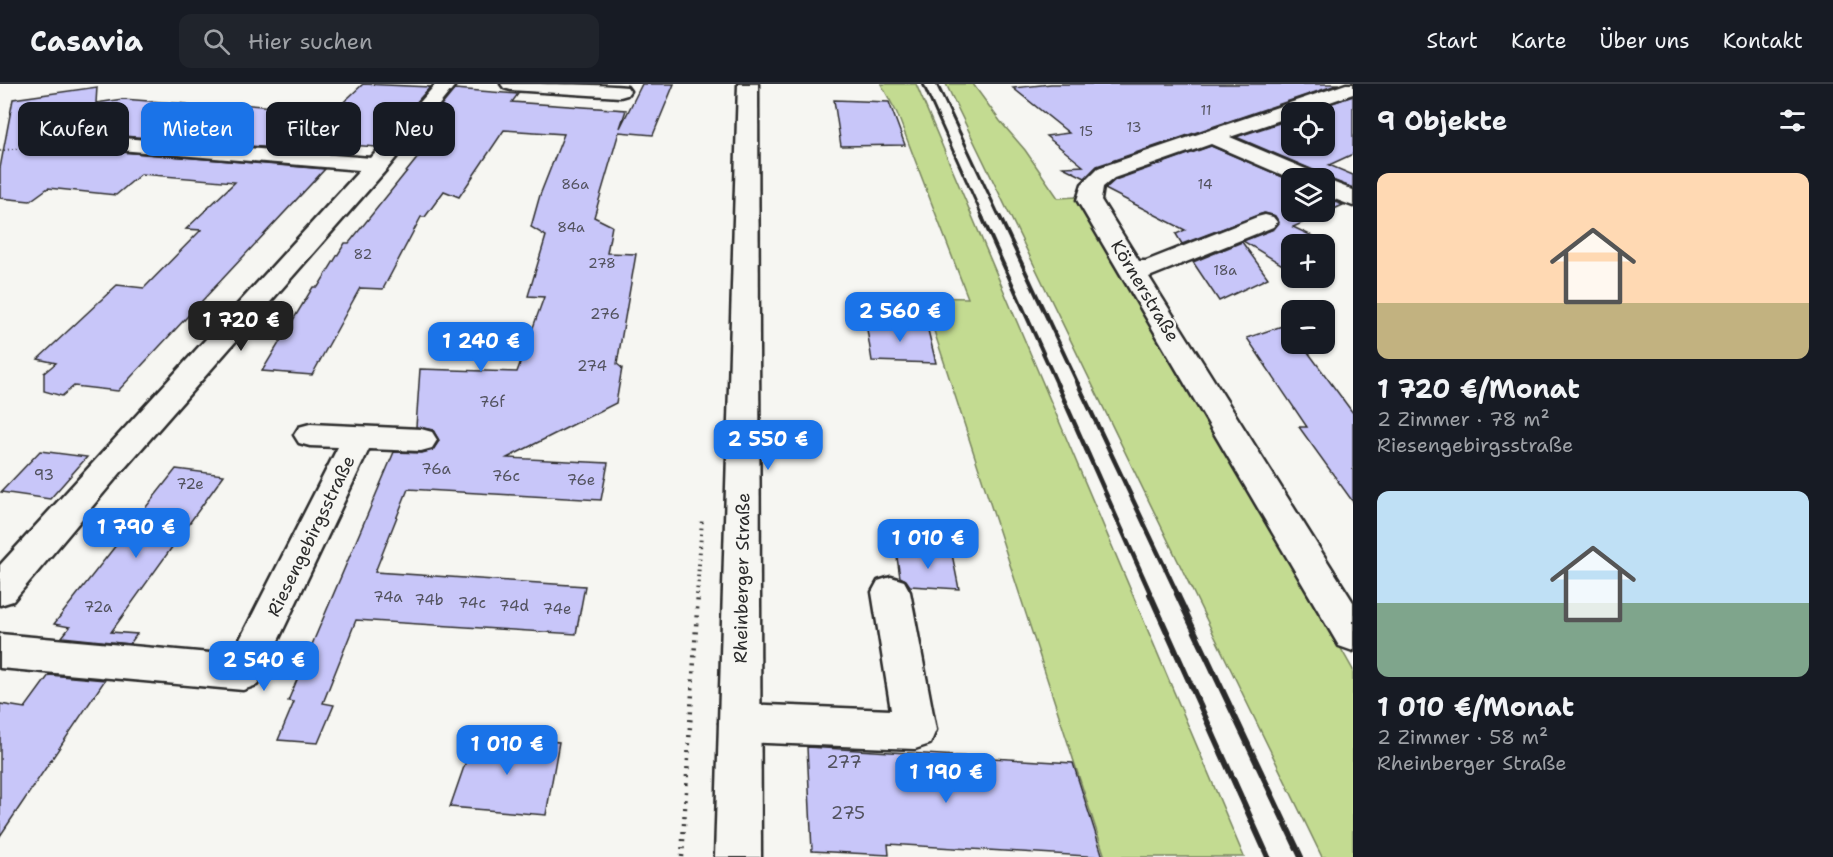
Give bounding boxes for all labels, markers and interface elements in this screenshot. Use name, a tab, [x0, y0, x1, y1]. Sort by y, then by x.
search box	[179, 14, 599, 68]
text: Casavia	[30, 22, 143, 60]
icon: search	[200, 25, 233, 58]
text: Hier suchen	[248, 27, 373, 56]
text: Start	[1427, 27, 1478, 55]
text: Karte	[1511, 27, 1567, 55]
text: Über uns	[1600, 27, 1690, 55]
text: Kontakt	[1723, 27, 1803, 55]
house number: 11	[1200, 101, 1212, 119]
chip: Kaufen	[18, 102, 129, 156]
chip: Mieten	[141, 102, 254, 156]
chip: Filter	[266, 102, 361, 156]
chip: Neu	[373, 102, 455, 156]
map controls	[1281, 102, 1335, 354]
button: locate	[1281, 102, 1335, 156]
text: 9 Objekte	[1377, 103, 1507, 138]
icon: filters	[1776, 104, 1809, 137]
house number: 13	[1127, 118, 1141, 136]
house number: 15	[1079, 122, 1093, 140]
button: layers	[1281, 168, 1335, 222]
house number: 86a	[561, 175, 589, 193]
house number: 14	[1197, 175, 1213, 193]
icon: home	[1539, 212, 1647, 320]
house number: 84a	[557, 218, 585, 236]
button: +	[1281, 234, 1335, 288]
street label: Körnerstraße	[1105, 236, 1185, 346]
house number: 82	[354, 245, 372, 263]
house number: 278	[588, 254, 616, 272]
house number: 18a	[1213, 261, 1237, 279]
pin: 2 560 €	[845, 292, 955, 343]
text: 2 560 €	[859, 298, 941, 324]
button: −	[1281, 300, 1335, 354]
pin: 1 720 €	[186, 301, 296, 352]
house number: 276	[590, 304, 620, 324]
text: 1 720 €	[202, 307, 280, 333]
pin: 1 240 €	[426, 322, 536, 373]
text: 1 240 €	[442, 328, 520, 354]
house number: 274	[577, 356, 607, 376]
text: 1 720 €/Monat	[1377, 371, 1580, 406]
house number: 76f	[479, 392, 505, 412]
text: 2 Zimmer · 78 m²	[1377, 406, 1550, 432]
pin: 2 550 €	[713, 420, 823, 471]
text: 2 550 €	[728, 426, 808, 452]
text: Riesengebirgsstraße	[1377, 432, 1573, 458]
street label: Riesengebirgsstraße	[262, 451, 360, 621]
house number: 76a	[421, 459, 451, 479]
house number: 93	[34, 465, 54, 485]
house number: 76c	[492, 466, 520, 486]
house number: 76e	[567, 470, 595, 490]
house number: 72e	[176, 474, 204, 494]
street label: Rheinberger Straße	[729, 492, 755, 664]
pin: 1 790 €	[81, 508, 191, 559]
text: 1 790 €	[97, 514, 175, 540]
pin: 1 010 €	[873, 519, 983, 570]
text: 1 010 €	[892, 525, 964, 551]
icon: home	[1539, 530, 1647, 638]
house number: 74a	[373, 587, 403, 607]
house number: 74b	[414, 590, 444, 610]
house number: 74c	[458, 593, 486, 613]
house number: 74d	[499, 596, 529, 616]
house number: 72a	[84, 597, 113, 617]
house number: 74e	[543, 599, 571, 619]
pin: 2 540 €	[209, 641, 319, 692]
text: 2 540 €	[223, 647, 305, 673]
text: 1 010 €/Monat	[1377, 689, 1574, 724]
text: 2 Zimmer · 58 m²	[1377, 724, 1548, 750]
pin: 1 010 €	[452, 725, 562, 776]
text: 1 010 €	[471, 731, 543, 757]
house number: 277	[826, 750, 862, 774]
text: Rheinberger Straße	[1377, 750, 1567, 776]
pin: 1 190 €	[891, 753, 1001, 804]
text: 1 190 €	[909, 759, 983, 785]
house number: 275	[831, 801, 865, 825]

